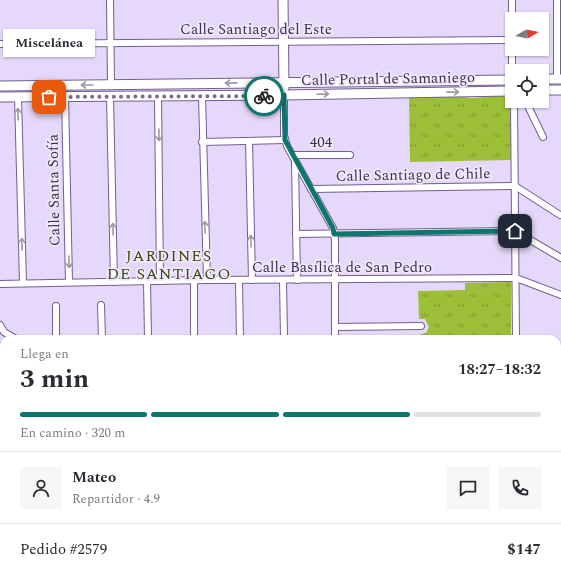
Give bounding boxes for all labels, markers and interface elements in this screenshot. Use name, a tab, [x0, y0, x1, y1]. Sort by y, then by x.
north arrow	[505, 12, 549, 56]
map controls	[505, 12, 549, 108]
street label: Calle Santiago del Este	[180, 18, 332, 41]
callout: Miscelánea	[3, 29, 95, 57]
text: Miscelánea	[15, 33, 83, 53]
button: locate	[505, 64, 549, 108]
street label: Calle Portal de Samaniego	[301, 66, 475, 92]
courier	[244, 76, 284, 116]
one-way arrow	[225, 79, 238, 87]
pin	[32, 80, 66, 114]
one-way arrow	[81, 81, 94, 89]
icon: bike	[253, 85, 275, 107]
icon: bag	[38, 86, 60, 108]
one-way arrow	[446, 88, 459, 96]
one-way arrow	[316, 91, 329, 98]
one-way arrow	[14, 108, 22, 121]
one-way arrow	[155, 128, 163, 141]
street label: 404	[310, 131, 333, 154]
street label: Calle Santa Sofía	[42, 133, 66, 246]
street label: Calle Santiago de Chile	[335, 162, 491, 188]
pin	[498, 214, 532, 248]
icon: home	[504, 220, 526, 242]
one-way arrow	[201, 221, 209, 234]
one-way arrow	[109, 223, 117, 236]
one-way arrow	[248, 235, 255, 248]
one-way arrow	[18, 238, 26, 251]
district label: JARDINES DE SANTIAGO	[107, 244, 231, 286]
one-way arrow	[65, 255, 73, 268]
street label: Calle Basílica de San Pedro	[252, 256, 432, 279]
text: Llega en	[20, 344, 69, 364]
text: 18:27–18:32	[458, 358, 541, 381]
text: 3 min	[20, 359, 89, 399]
text: En camino · 320 m	[20, 423, 125, 443]
text: Mateo	[72, 466, 116, 489]
button: person	[20, 467, 62, 509]
button: chat	[447, 467, 489, 509]
button: phone	[499, 467, 541, 509]
text: Repartidor · 4.9	[72, 489, 160, 509]
text: Pedido #2579	[20, 538, 107, 561]
text: $147	[507, 538, 541, 561]

